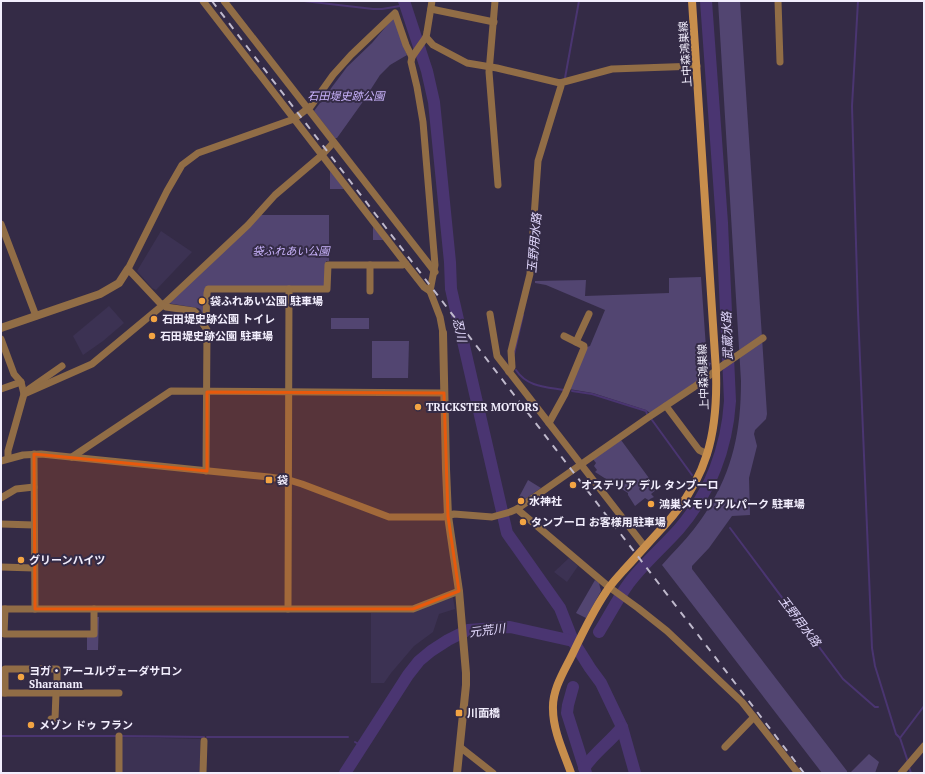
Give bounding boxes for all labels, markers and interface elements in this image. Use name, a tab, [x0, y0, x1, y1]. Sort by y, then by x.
street label: 上中森鴻巣線	[676, 21, 694, 87]
park label: 石田堤史跡公園	[308, 89, 386, 103]
water label: 玉野用水路	[524, 211, 544, 274]
park label: 袋ふれあい公園	[253, 244, 331, 258]
place label: 袋ふれあい公園 駐車場	[210, 294, 323, 308]
marker: 袋ふれあい公園 駐車場	[197, 296, 207, 306]
water label: 武蔵水路	[719, 311, 735, 360]
place label: 石田堤史跡公園 トイレ	[162, 312, 275, 326]
marker: 石田堤史跡公園 トイレ	[149, 314, 159, 324]
water label: 忍川	[450, 317, 470, 345]
place label: 石田堤史跡公園 駐車場	[160, 329, 273, 343]
marker: 石田堤史跡公園 駐車場	[147, 331, 157, 341]
street label: 上中森鴻巣線	[695, 344, 711, 410]
place label: TRICKSTER MOTORS	[426, 400, 538, 414]
marker: TRICKSTER MOTORS	[413, 402, 423, 412]
place label: 袋	[277, 473, 288, 487]
marker: 袋	[264, 475, 274, 485]
place label: オステリア デル タンブーロ	[581, 478, 719, 492]
marker: オステリア デル タンブーロ	[568, 480, 578, 490]
place label: 水神社	[529, 494, 562, 508]
marker: 水神社	[516, 496, 526, 506]
place label: 鴻巣メモリアルパーク 駐車場	[659, 497, 805, 511]
marker: 鴻巣メモリアルパーク 駐車場	[646, 499, 656, 509]
place label: タンブーロ お客様用駐車場	[531, 515, 666, 529]
marker: タンブーロ お客様用駐車場	[518, 517, 528, 527]
place label: グリーンハイツ	[29, 553, 105, 567]
marker: グリーンハイツ	[16, 555, 26, 565]
water label: 玉野用水路	[776, 593, 825, 650]
water label: 元荒川	[468, 620, 508, 640]
place label: ヨガ・アーユルヴェーダサロン Sharanam	[29, 664, 182, 691]
marker: ヨガ・アーユルヴェーダサロン Sharanam	[16, 672, 26, 682]
place label: 川面橋	[467, 706, 500, 720]
marker: 川面橋	[454, 708, 464, 718]
place label: メゾン ドゥ フラン	[39, 718, 133, 732]
marker: メゾン ドゥ フラン	[26, 720, 36, 730]

